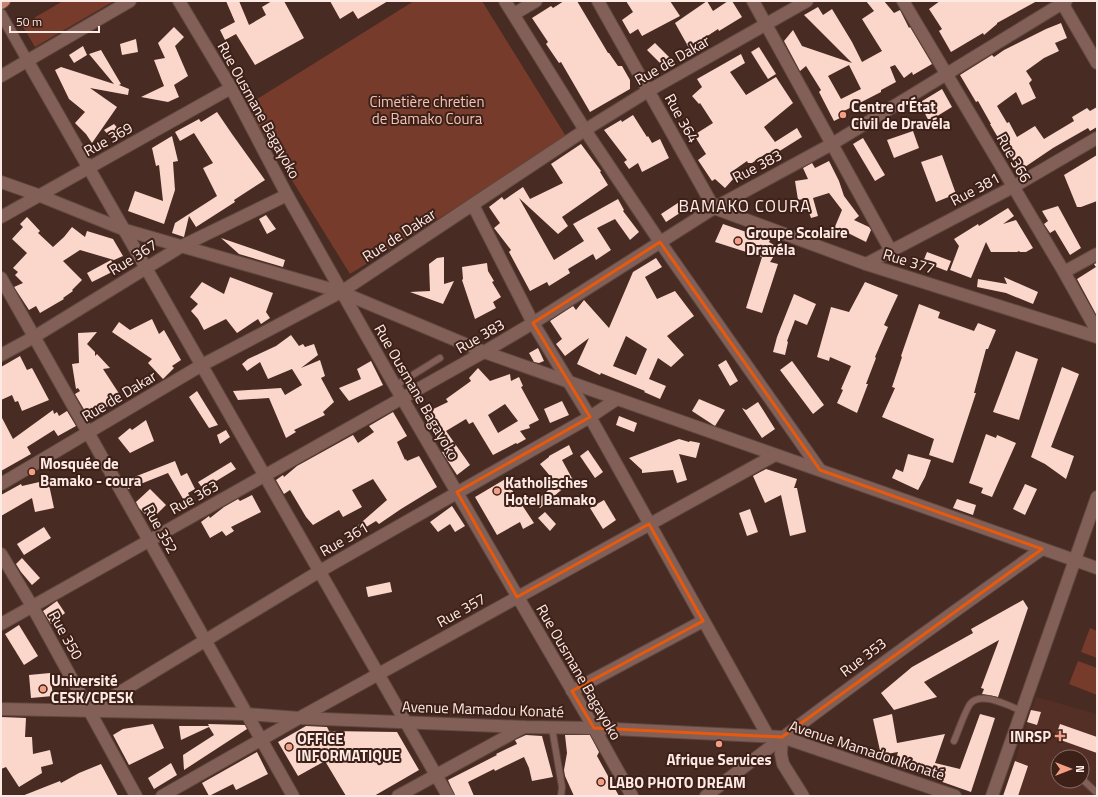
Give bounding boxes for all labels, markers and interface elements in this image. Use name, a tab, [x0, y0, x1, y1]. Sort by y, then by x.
scale bar	[10, 8, 99, 34]
text: 50 m	[16, 12, 42, 31]
street label: Rue de Dakar	[630, 29, 714, 91]
street label: Rue Ousmane Bagayoko	[212, 37, 306, 183]
street label: Rue 364	[659, 89, 705, 147]
park label: Cimetière chretien de Bamako Coura	[370, 90, 484, 130]
place label: Centre d'État Civil de Dravéla	[851, 95, 951, 135]
marker: Centre d'État Civil de Dravéla	[838, 110, 848, 120]
street label: Rue 369	[79, 116, 137, 162]
street label: Rue 366	[991, 129, 1037, 187]
street label: Rue 383	[728, 143, 786, 189]
street label: Rue 381	[946, 166, 1004, 212]
district label: BAMAKO COURA	[679, 193, 811, 219]
street label: Rue de Dakar	[358, 203, 440, 267]
place label: Groupe Scolaire Dravéla	[746, 221, 848, 261]
street label: Rue 367	[104, 233, 162, 281]
marker: Groupe Scolaire Dravéla	[733, 236, 743, 246]
street label: Rue 377	[880, 242, 938, 280]
street label: Rue 383	[451, 313, 509, 359]
street label: Rue Ousmane Bagayoko	[369, 320, 465, 464]
street label: Rue de Dakar	[77, 365, 161, 427]
place label: Mosquée de Bamako - coura	[40, 452, 142, 492]
marker: Mosquée de Bamako - coura	[27, 467, 37, 477]
place label: Katholisches Hotel Bamako	[505, 471, 596, 511]
street label: Rue 363	[165, 474, 223, 520]
marker: Katholisches Hotel Bamako	[492, 486, 502, 496]
street label: Rue 352	[138, 500, 184, 558]
street label: Rue 361	[315, 516, 373, 562]
street label: Rue 357	[432, 587, 490, 633]
street label: Rue Ousmane Bagayoko	[531, 600, 627, 744]
street label: Rue 350	[43, 606, 89, 664]
street label: Rue 353	[835, 632, 891, 682]
place label: Université CESK/CPESK	[51, 669, 134, 709]
marker: Université CESK/CPESK	[38, 684, 48, 694]
street label: Avenue Mamadou Konaté	[402, 695, 564, 723]
street label: Avenue Mamadou Konaté	[786, 714, 948, 786]
place label: INRSP	[1010, 725, 1051, 748]
place label: OFFICE INFORMATIQUE	[297, 727, 400, 767]
marker: INRSP	[1054, 730, 1066, 742]
marker: Afrique Services	[714, 739, 724, 749]
marker: OFFICE INFORMATIQUE	[284, 742, 294, 752]
place label: Afrique Services	[666, 748, 772, 771]
north arrow	[1050, 749, 1090, 789]
text: N	[1072, 765, 1088, 773]
place label: LABO PHOTO DREAM	[609, 771, 746, 794]
marker: LABO PHOTO DREAM	[596, 777, 606, 787]

